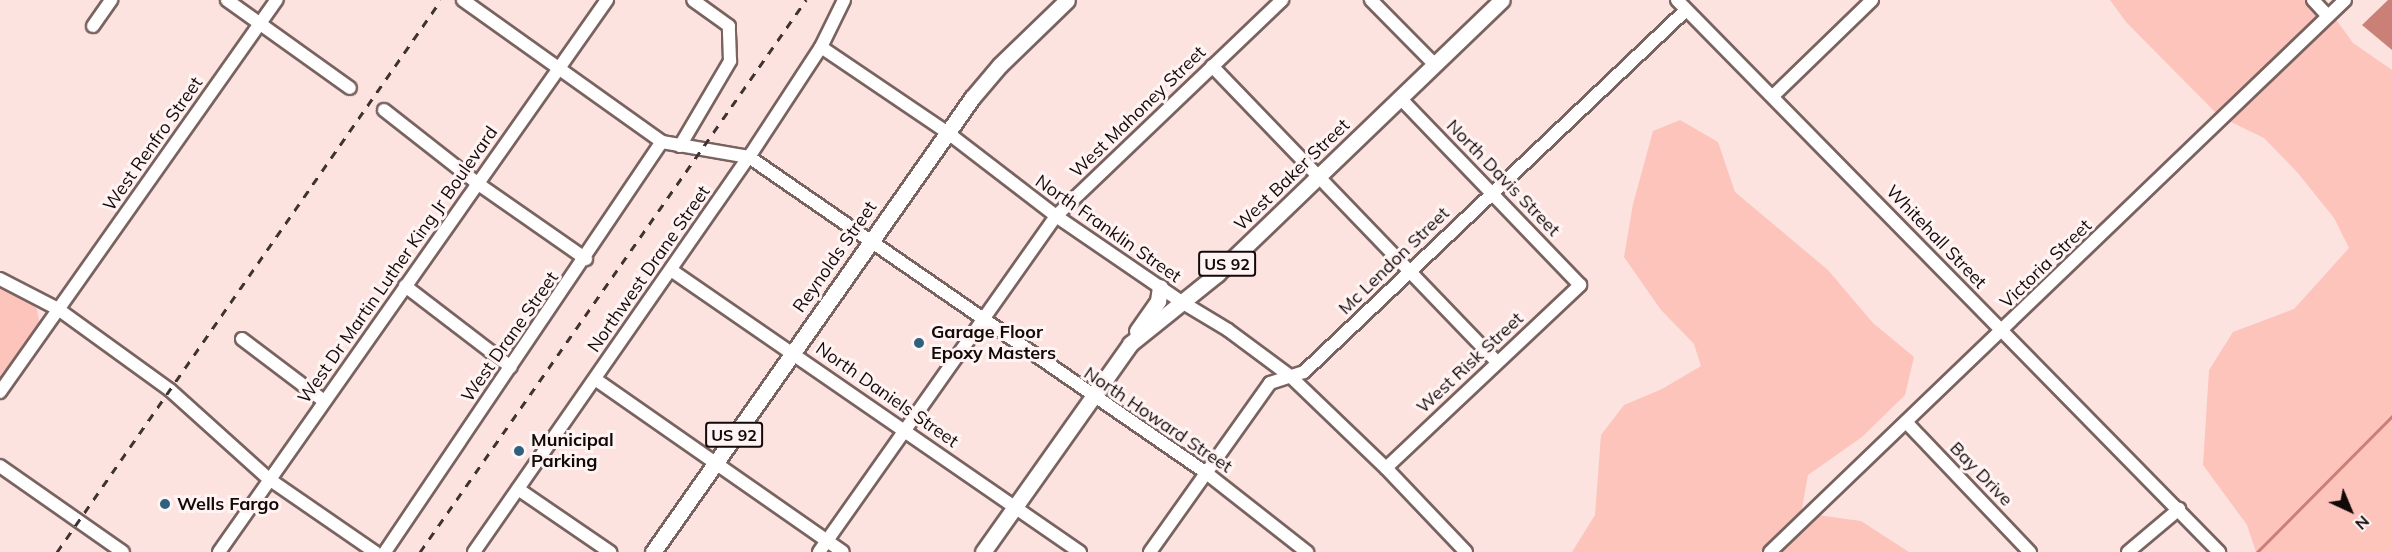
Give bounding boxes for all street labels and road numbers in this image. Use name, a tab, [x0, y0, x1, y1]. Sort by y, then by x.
street label: West Mahoney Street	[1066, 42, 1210, 182]
street label: West Renfro Street	[99, 73, 207, 215]
street label: West Baker Street	[1230, 115, 1354, 235]
street label: North Davis Street	[1442, 115, 1564, 241]
street label: West Dr Martin Luther King Jr Boulevard	[294, 122, 502, 408]
street label: North Franklin Street	[1031, 171, 1185, 287]
street label: Whitehall Street	[1881, 181, 1991, 293]
street label: Northwest Drane Street	[583, 182, 715, 356]
street label: Reynolds Street	[789, 197, 881, 317]
street label: Mc Lendon Street	[1334, 203, 1454, 319]
street label: Victoria Street	[1996, 215, 2096, 313]
road number: US 92	[1197, 251, 1257, 277]
street label: West Drane Street	[457, 268, 563, 406]
street label: West Risk Street	[1412, 308, 1528, 418]
street label: North Daniels Street	[812, 338, 962, 452]
street label: North Howard Street	[1080, 362, 1236, 478]
road number: US 92	[704, 422, 764, 448]
street label: Bay Drive	[1945, 437, 2017, 511]

